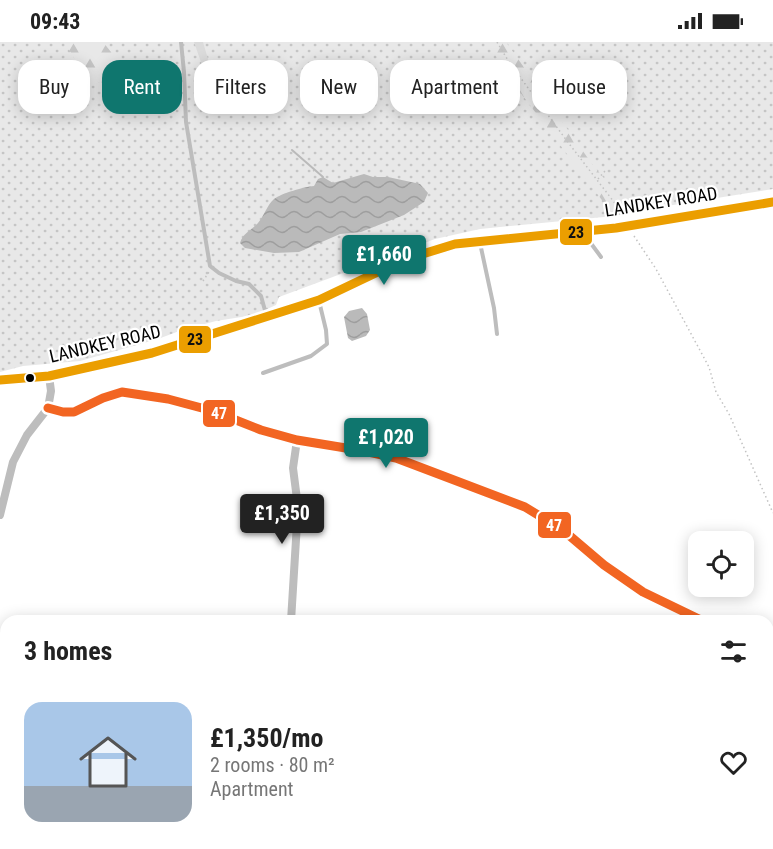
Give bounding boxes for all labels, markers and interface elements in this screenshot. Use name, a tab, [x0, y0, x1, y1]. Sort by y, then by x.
text: 09:43	[30, 9, 81, 34]
chip: Buy	[18, 60, 90, 114]
chip: Rent	[102, 60, 182, 114]
chip: Filters	[194, 60, 288, 114]
chip: New	[300, 60, 378, 114]
chip: Apartment	[390, 60, 520, 114]
chip: House	[532, 60, 627, 114]
street label: LANDKEY ROAD	[603, 182, 719, 221]
line badge: 23	[559, 218, 593, 246]
text: 23	[568, 223, 584, 242]
pin: £1,660	[335, 235, 433, 286]
text: £1,660	[356, 242, 412, 266]
street label: LANDKEY ROAD	[47, 320, 163, 367]
line badge: 23	[178, 325, 212, 354]
text: 23	[187, 330, 203, 349]
unlabelled marker	[24, 372, 36, 384]
line badge: 47	[202, 399, 236, 428]
text: 47	[211, 404, 227, 423]
pin: £1,020	[337, 418, 435, 469]
text: £1,020	[358, 425, 414, 449]
pin: £1,350	[233, 494, 331, 545]
text: £1,350	[254, 501, 310, 525]
line badge: 47	[537, 511, 572, 539]
text: 47	[546, 516, 562, 535]
map controls	[688, 531, 754, 597]
button: locate	[688, 531, 754, 597]
icon: filters	[717, 635, 750, 668]
text: 3 homes	[24, 636, 112, 666]
text: £1,350/mo	[210, 723, 323, 753]
icon: home	[72, 726, 144, 798]
icon: heart	[717, 746, 750, 779]
text: 2 rooms · 80 m²	[210, 753, 335, 777]
text: Apartment	[210, 777, 294, 801]

